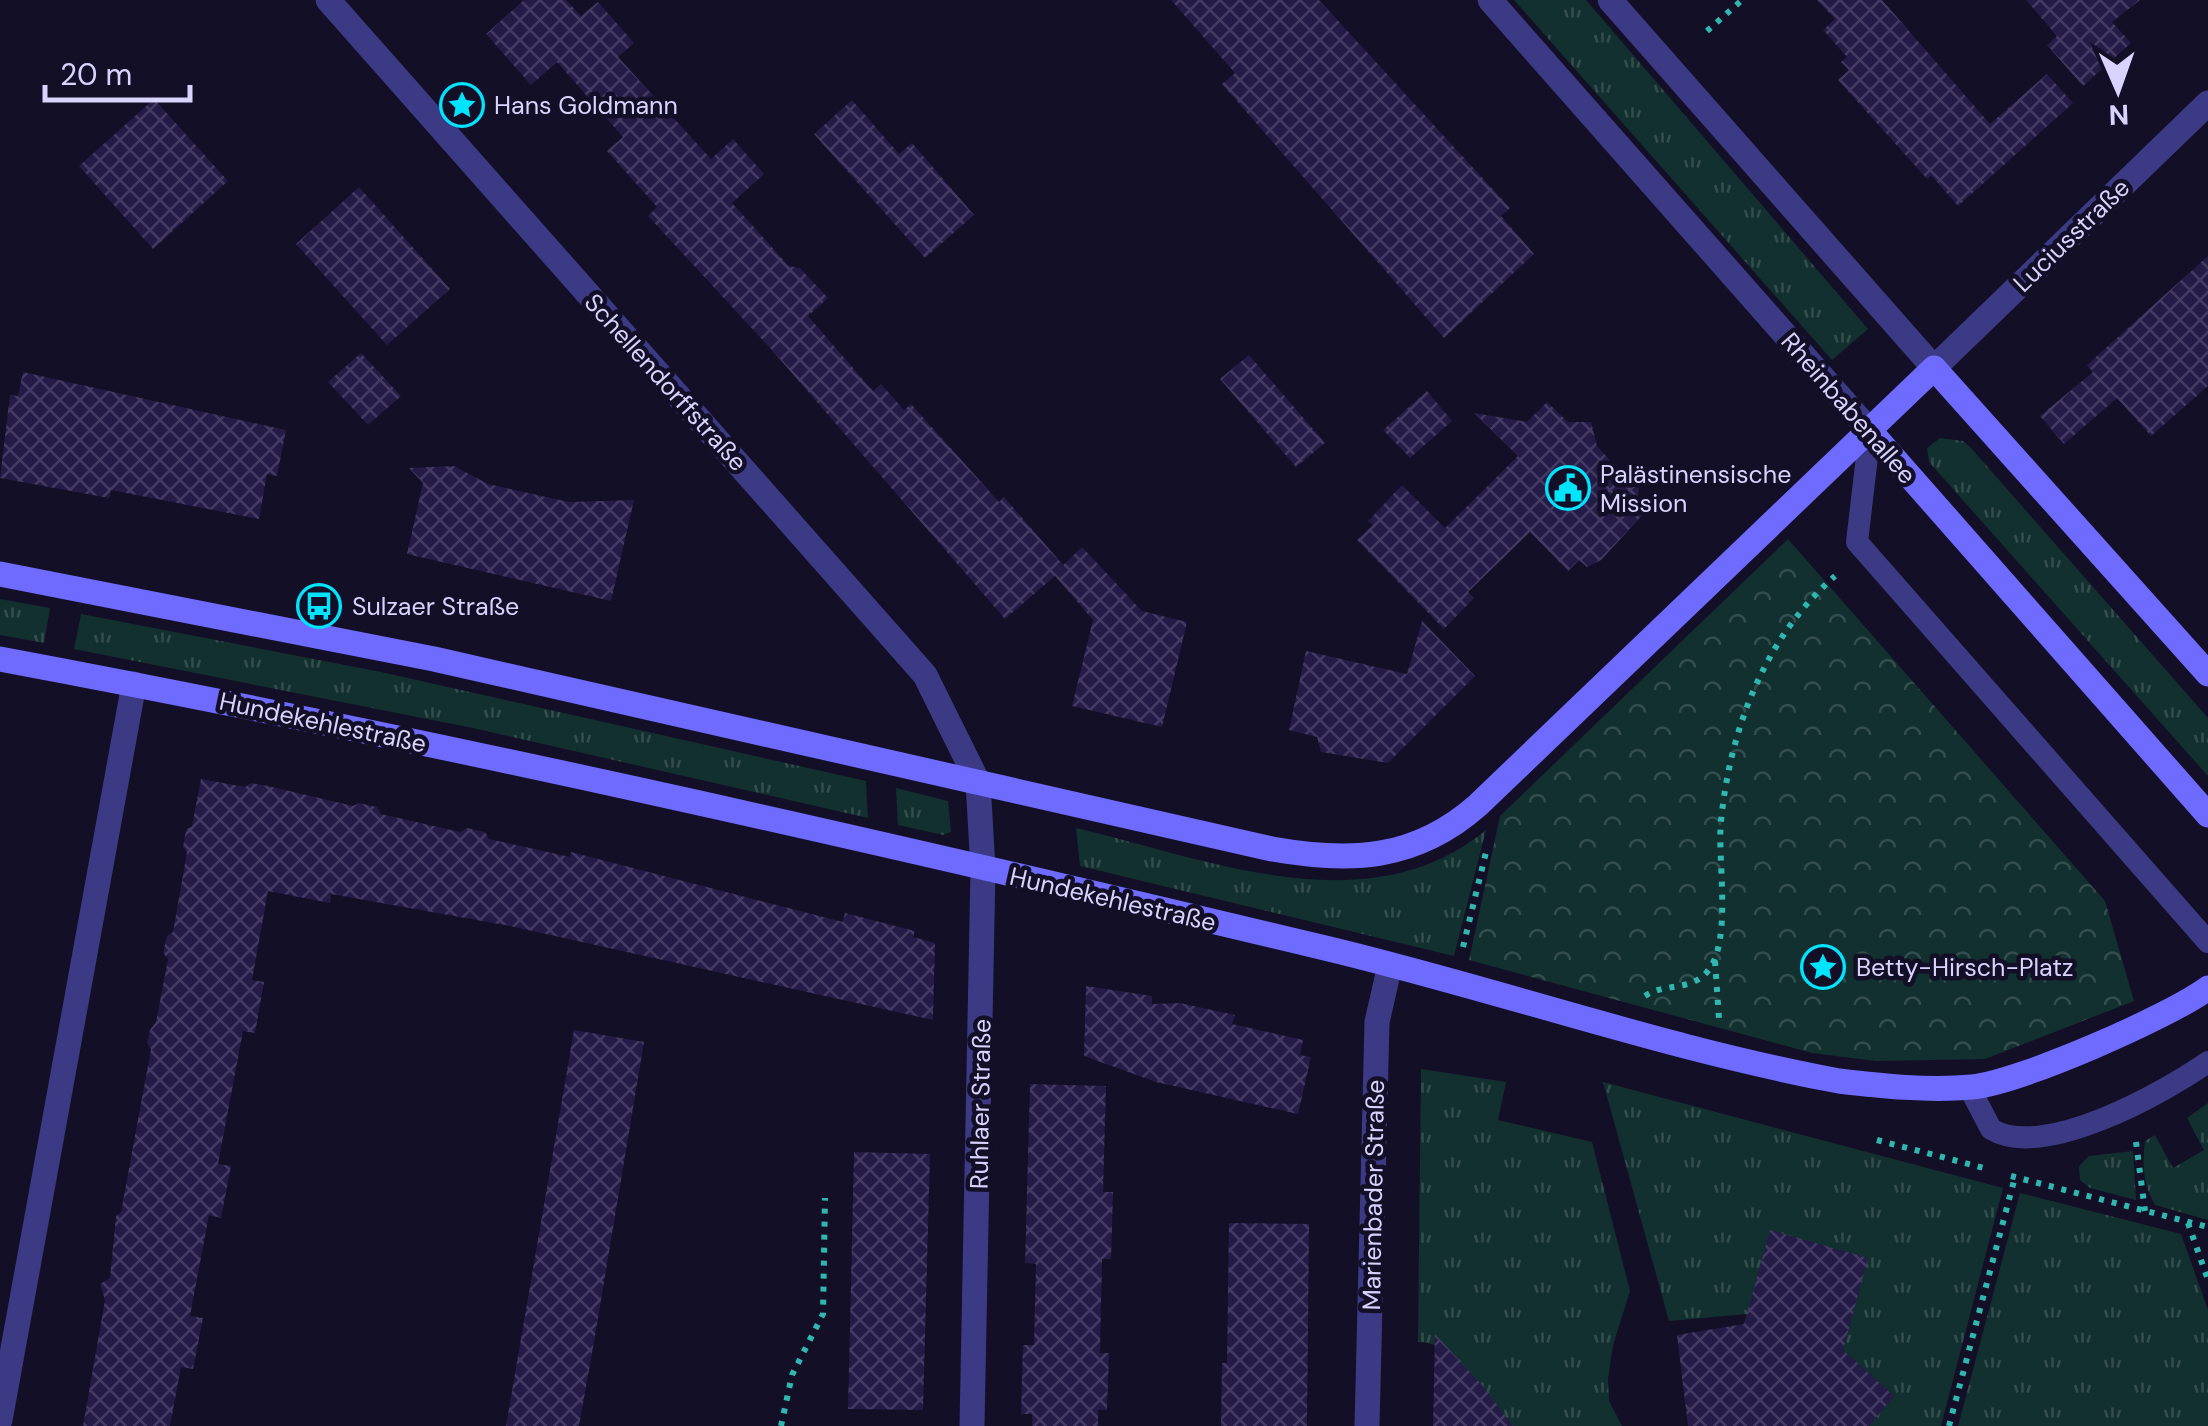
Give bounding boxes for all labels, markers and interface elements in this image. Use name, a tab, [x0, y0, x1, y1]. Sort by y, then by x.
scale bar	[45, 40, 190, 102]
north arrow	[2068, 40, 2168, 140]
text: 20 m	[60, 55, 132, 94]
place icon: Hans Goldmann	[439, 82, 485, 128]
place label: Hans Goldmann	[494, 89, 678, 122]
text: N	[2108, 96, 2130, 133]
street label: Luciusstraße	[2006, 171, 2137, 299]
street label: Schellendorffstraße	[577, 286, 754, 478]
street label: Rheinbabenallee	[1774, 326, 1924, 491]
place label: Palästinensische Mission	[1600, 458, 1791, 520]
public building icon: Palästinensische Mission	[1545, 465, 1591, 511]
bus stop icon: Sulzaer Straße	[296, 583, 342, 629]
place label: Sulzaer Straße	[352, 590, 519, 623]
street label: Hundekehlestraße	[216, 684, 429, 761]
street label: Hundekehlestraße	[1007, 860, 1219, 939]
place icon: Betty-Hirsch-Platz	[1800, 944, 1846, 990]
place label: Betty-Hirsch-Platz	[1856, 951, 2073, 984]
street label: Ruhlaer Straße	[963, 1019, 998, 1189]
street label: Marienbader Straße	[1355, 1079, 1392, 1311]

